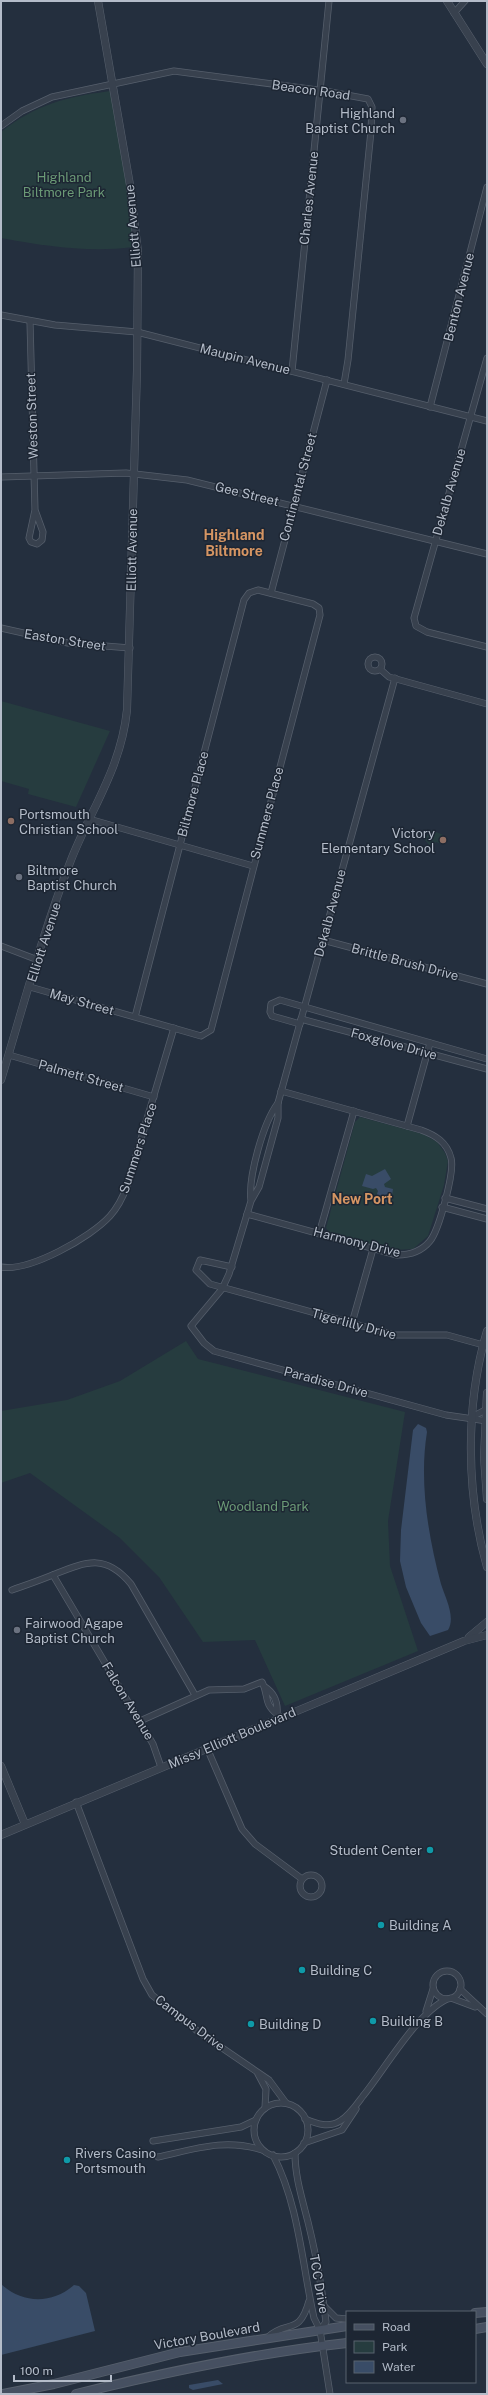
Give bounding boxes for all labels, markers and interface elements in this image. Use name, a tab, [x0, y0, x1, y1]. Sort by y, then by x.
street label: Beacon Road	[271, 77, 351, 103]
place label: Highland Baptist Church	[305, 106, 395, 136]
marker: Highland Baptist Church	[398, 115, 408, 125]
street label: Charles Avenue	[297, 150, 321, 246]
park label: Highland Biltmore Park	[23, 170, 105, 200]
street label: Elliott Avenue	[122, 184, 144, 268]
street label: Benton Avenue	[441, 251, 477, 343]
street label: Maupin Avenue	[198, 341, 292, 377]
street label: Weston Street	[23, 373, 41, 459]
street label: Continental Street	[276, 431, 320, 543]
street label: Dekalb Avenue	[429, 447, 469, 537]
street label: Gee Street	[213, 479, 281, 509]
street label: Elliott Avenue	[124, 508, 140, 592]
district label: Highland Biltmore	[204, 527, 264, 559]
street label: Easton Street	[23, 626, 107, 654]
street label: Biltmore Place	[174, 749, 212, 839]
street label: Summers Place	[248, 765, 286, 861]
place label: Portsmouth Christian School	[19, 807, 118, 837]
marker: Portsmouth Christian School	[6, 816, 16, 826]
place label: Victory Elementary School	[321, 826, 435, 856]
marker: Victory Elementary School	[438, 835, 448, 845]
place label: Biltmore Baptist Church	[27, 863, 117, 893]
street label: Dekalb Avenue	[311, 868, 349, 958]
marker: Biltmore Baptist Church	[14, 872, 24, 882]
street label: Elliott Avenue	[24, 900, 64, 984]
street label: Brittle Brush Drive	[350, 940, 460, 984]
street label: May Street	[48, 986, 116, 1018]
street label: Foxglove Drive	[349, 1025, 439, 1063]
street label: Palmett Street	[37, 1057, 125, 1095]
street label: Summers Place	[116, 1101, 160, 1195]
district label: New Port	[331, 1191, 393, 1207]
street label: Harmony Drive	[312, 1224, 402, 1260]
street label: Tigerlilly Drive	[310, 1305, 398, 1343]
street label: Paradise Drive	[282, 1364, 370, 1400]
park label: Woodland Park	[217, 1499, 309, 1514]
place label: Fairwood Agape Baptist Church	[25, 1616, 123, 1646]
marker: Fairwood Agape Baptist Church	[12, 1625, 22, 1635]
street label: Falcon Avenue	[99, 1659, 157, 1743]
street label: Missy Elliott Boulevard	[166, 1704, 298, 1772]
place label: Student Center	[330, 1843, 422, 1858]
marker: Student Center	[425, 1845, 435, 1855]
place label: Building A	[389, 1918, 451, 1933]
marker: Building A	[376, 1920, 386, 1930]
place label: Building C	[310, 1963, 372, 1978]
marker: Building C	[297, 1965, 307, 1975]
street label: Campus Drive	[152, 1992, 228, 2054]
place label: Building B	[381, 2014, 443, 2029]
marker: Building B	[368, 2016, 378, 2026]
place label: Building D	[259, 2017, 321, 2032]
marker: Building D	[246, 2019, 256, 2029]
place label: Rivers Casino Portsmouth	[75, 2146, 156, 2176]
marker: Rivers Casino Portsmouth	[62, 2155, 72, 2165]
street label: TCC Drive	[306, 2253, 332, 2315]
legend	[346, 2311, 476, 2383]
street label: Victory Boulevard	[153, 2319, 261, 2353]
text: Road	[382, 2320, 410, 2334]
text: Park	[382, 2340, 408, 2354]
scale bar	[14, 2357, 111, 2383]
text: Water	[382, 2360, 416, 2374]
text: 100 m	[20, 2364, 53, 2378]

